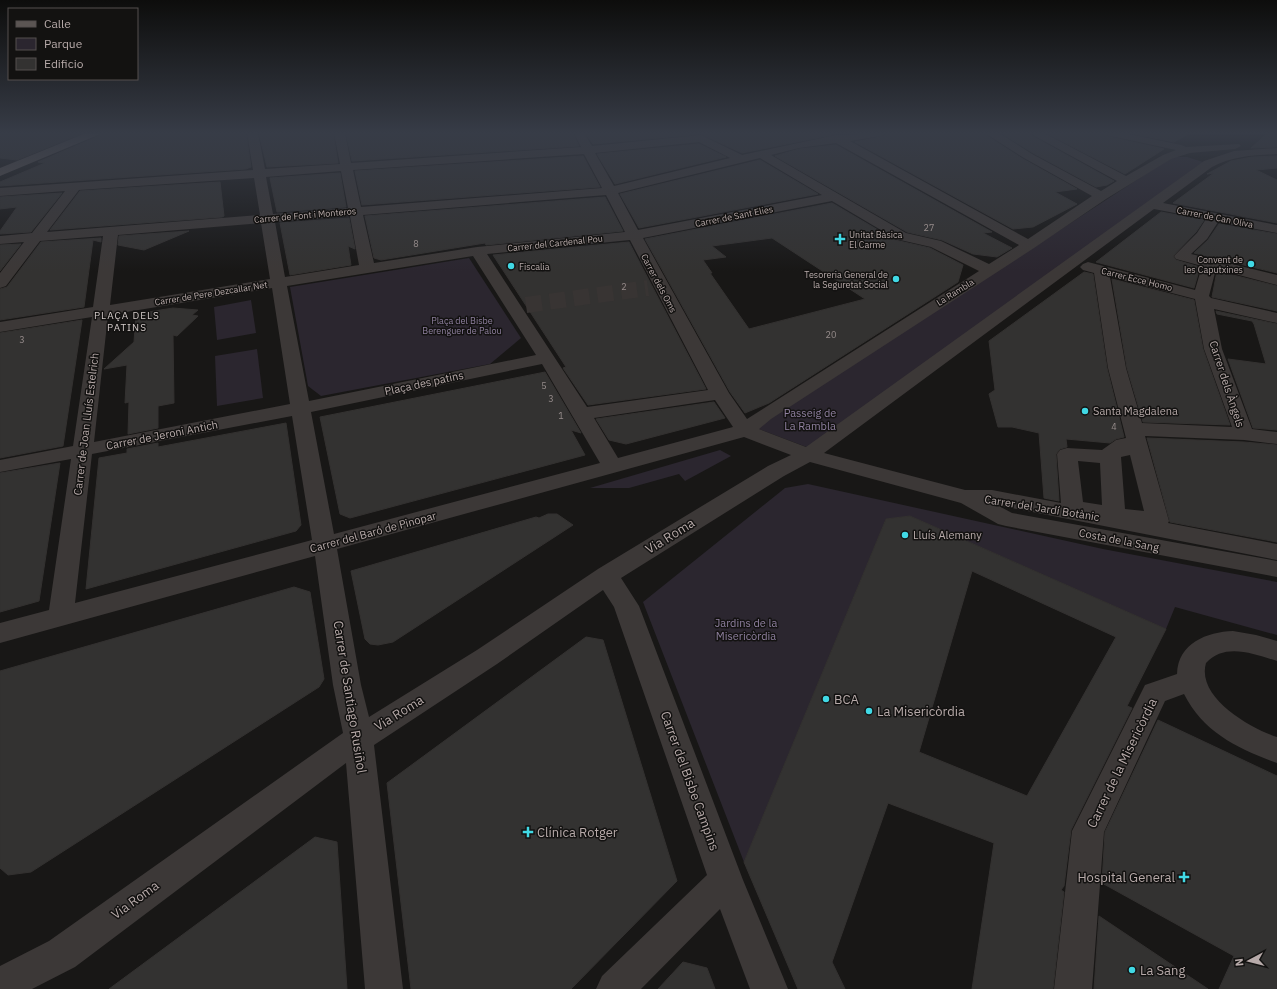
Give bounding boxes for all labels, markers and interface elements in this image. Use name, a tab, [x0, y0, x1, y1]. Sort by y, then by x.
legend	[8, 8, 138, 80]
text: Calle	[44, 16, 71, 31]
text: Parque	[44, 36, 83, 51]
text: Edificio	[44, 56, 84, 71]
street label: Carrer de Sant Elies	[694, 203, 774, 229]
street label: Carrer de Can Oliva	[1176, 204, 1254, 230]
street label: Carrer de Font i Monteros	[253, 205, 357, 225]
house number: 27	[924, 222, 934, 233]
place label: Unitat Bàsica El Carme	[849, 229, 903, 250]
street label: Carrer del Cardenal Pou	[507, 233, 603, 253]
marker: Unitat Bàsica El Carme	[834, 233, 846, 245]
house number: 8	[413, 238, 419, 249]
street label: Carrer dels Oms	[639, 252, 679, 314]
place label: Convent de les Caputxines	[1184, 254, 1243, 275]
marker: Convent de les Caputxines	[1246, 259, 1256, 269]
marker: Fiscalia	[506, 261, 516, 271]
place label: Fiscalia	[519, 261, 550, 272]
street label: Carrer Ecce Homo	[1100, 265, 1174, 293]
place label: Tesoreria General de la Seguretat Social	[804, 269, 889, 290]
marker: Tesoreria General de la Seguretat Social	[891, 274, 901, 284]
street label: La Rambla	[934, 276, 976, 308]
street label: Carrer de Pere Dezcallar Net	[154, 279, 268, 307]
house number: 2	[621, 281, 627, 292]
district label: PLAÇA DELS PATINS	[94, 309, 160, 334]
park label: Plaça del Bisbe Berenguer de Palou	[422, 315, 502, 336]
house number: 20	[826, 329, 836, 340]
house number: 3	[19, 334, 25, 345]
street label: Carrer dels Àngels	[1206, 339, 1248, 429]
street label: Carrer de Joan Lluís Estelrich	[70, 352, 102, 496]
street label: Plaça des patins	[383, 368, 465, 398]
house number: 5	[541, 380, 547, 391]
house number: 3	[548, 393, 554, 404]
place label: Santa Magdalena	[1093, 404, 1178, 418]
park label: Passeig de La Rambla	[784, 406, 836, 433]
marker: Santa Magdalena	[1080, 406, 1090, 416]
house number: 1	[558, 410, 564, 421]
street label: Carrer de Jeroni Antich	[105, 417, 219, 453]
house number: 4	[1111, 421, 1117, 432]
street label: Carrer del Jardí Botànic	[984, 492, 1101, 524]
street label: Carrer del Baró de Pinopar	[308, 508, 438, 556]
street label: Via Roma	[642, 514, 698, 558]
street label: Costa de la Sang	[1078, 525, 1160, 555]
place label: Lluís Alemany	[913, 528, 982, 542]
marker: Lluís Alemany	[900, 530, 910, 540]
park label: Jardins de la Misericòrdia	[715, 616, 777, 643]
street label: Carrer de Santiago Rusiñol	[330, 619, 371, 775]
street label: Via Roma	[371, 691, 427, 735]
place label: BCA	[834, 691, 860, 708]
marker: BCA	[821, 694, 831, 704]
street label: Carrer de la Misericòrdia	[1083, 695, 1161, 831]
place label: La Misericòrdia	[877, 703, 965, 720]
marker: La Misericòrdia	[864, 706, 874, 716]
street label: Carrer del Bisbe Campins	[657, 709, 723, 853]
place label: Clínica Rotger	[537, 824, 618, 841]
marker: Clínica Rotger	[522, 826, 534, 838]
place label: Hospital General	[1077, 869, 1175, 886]
marker: Hospital General	[1178, 871, 1190, 883]
street label: Via Roma	[108, 877, 162, 923]
north arrow	[1229, 941, 1269, 981]
text: N	[1232, 957, 1247, 967]
place label: La Sang	[1140, 962, 1185, 979]
marker: La Sang	[1127, 965, 1137, 975]

